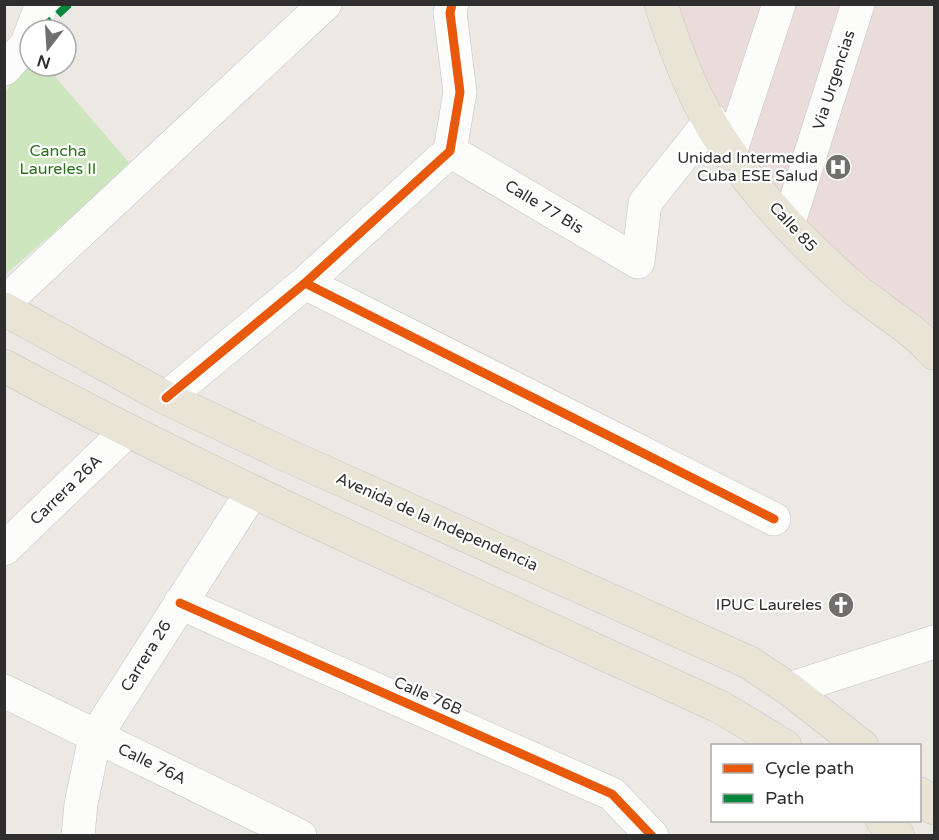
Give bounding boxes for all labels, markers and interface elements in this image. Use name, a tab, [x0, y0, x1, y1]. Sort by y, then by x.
north arrow	[18, 18, 78, 78]
street label: Via Urgencias	[808, 28, 860, 132]
text: N	[35, 50, 53, 73]
park label: Cancha Laureles II	[20, 141, 96, 179]
place label: Unidad Intermedia Cuba ESE Salud	[677, 148, 818, 186]
hospital icon: Unidad Intermedia Cuba ESE Salud	[823, 152, 853, 182]
street label: Calle 77 Bis	[501, 176, 587, 238]
street label: Calle 85	[765, 198, 821, 256]
street label: Carrera 26A	[26, 451, 106, 529]
street label: Avenida de la Independencia	[333, 468, 541, 576]
church icon: IPUC Laureles	[826, 590, 856, 620]
place label: IPUC Laureles	[716, 595, 822, 615]
street label: Carrera 26	[116, 617, 176, 695]
street label: Calle 76B	[391, 672, 465, 720]
street label: Calle 76A	[115, 739, 189, 789]
legend	[711, 744, 921, 822]
text: Cycle path	[765, 757, 854, 779]
text: Path	[765, 787, 804, 809]

